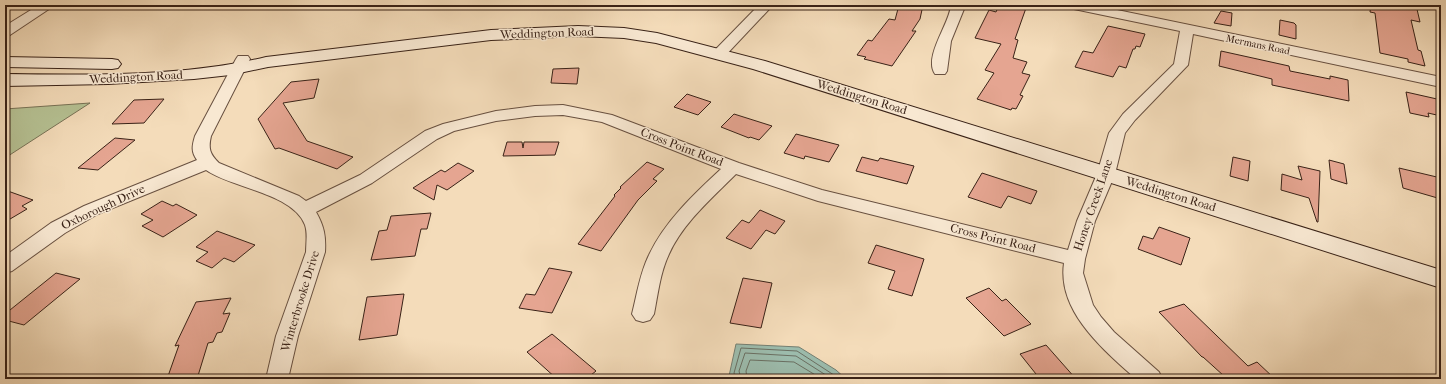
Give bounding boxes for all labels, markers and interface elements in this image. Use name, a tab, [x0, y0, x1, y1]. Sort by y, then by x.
street label: Weddington Road	[499, 24, 594, 42]
street label: Mermans Road	[1225, 32, 1291, 58]
street label: Weddington Road	[88, 68, 184, 86]
street label: Weddington Road	[814, 76, 909, 118]
street label: Cross Point Road	[639, 125, 726, 169]
street label: Honey Creek Lane	[1071, 157, 1115, 253]
street label: Weddington Road	[1123, 173, 1218, 215]
street label: Oxborough Drive	[59, 181, 147, 233]
street label: Cross Point Road	[949, 221, 1038, 255]
street label: Winterbrooke Drive	[278, 249, 322, 354]

